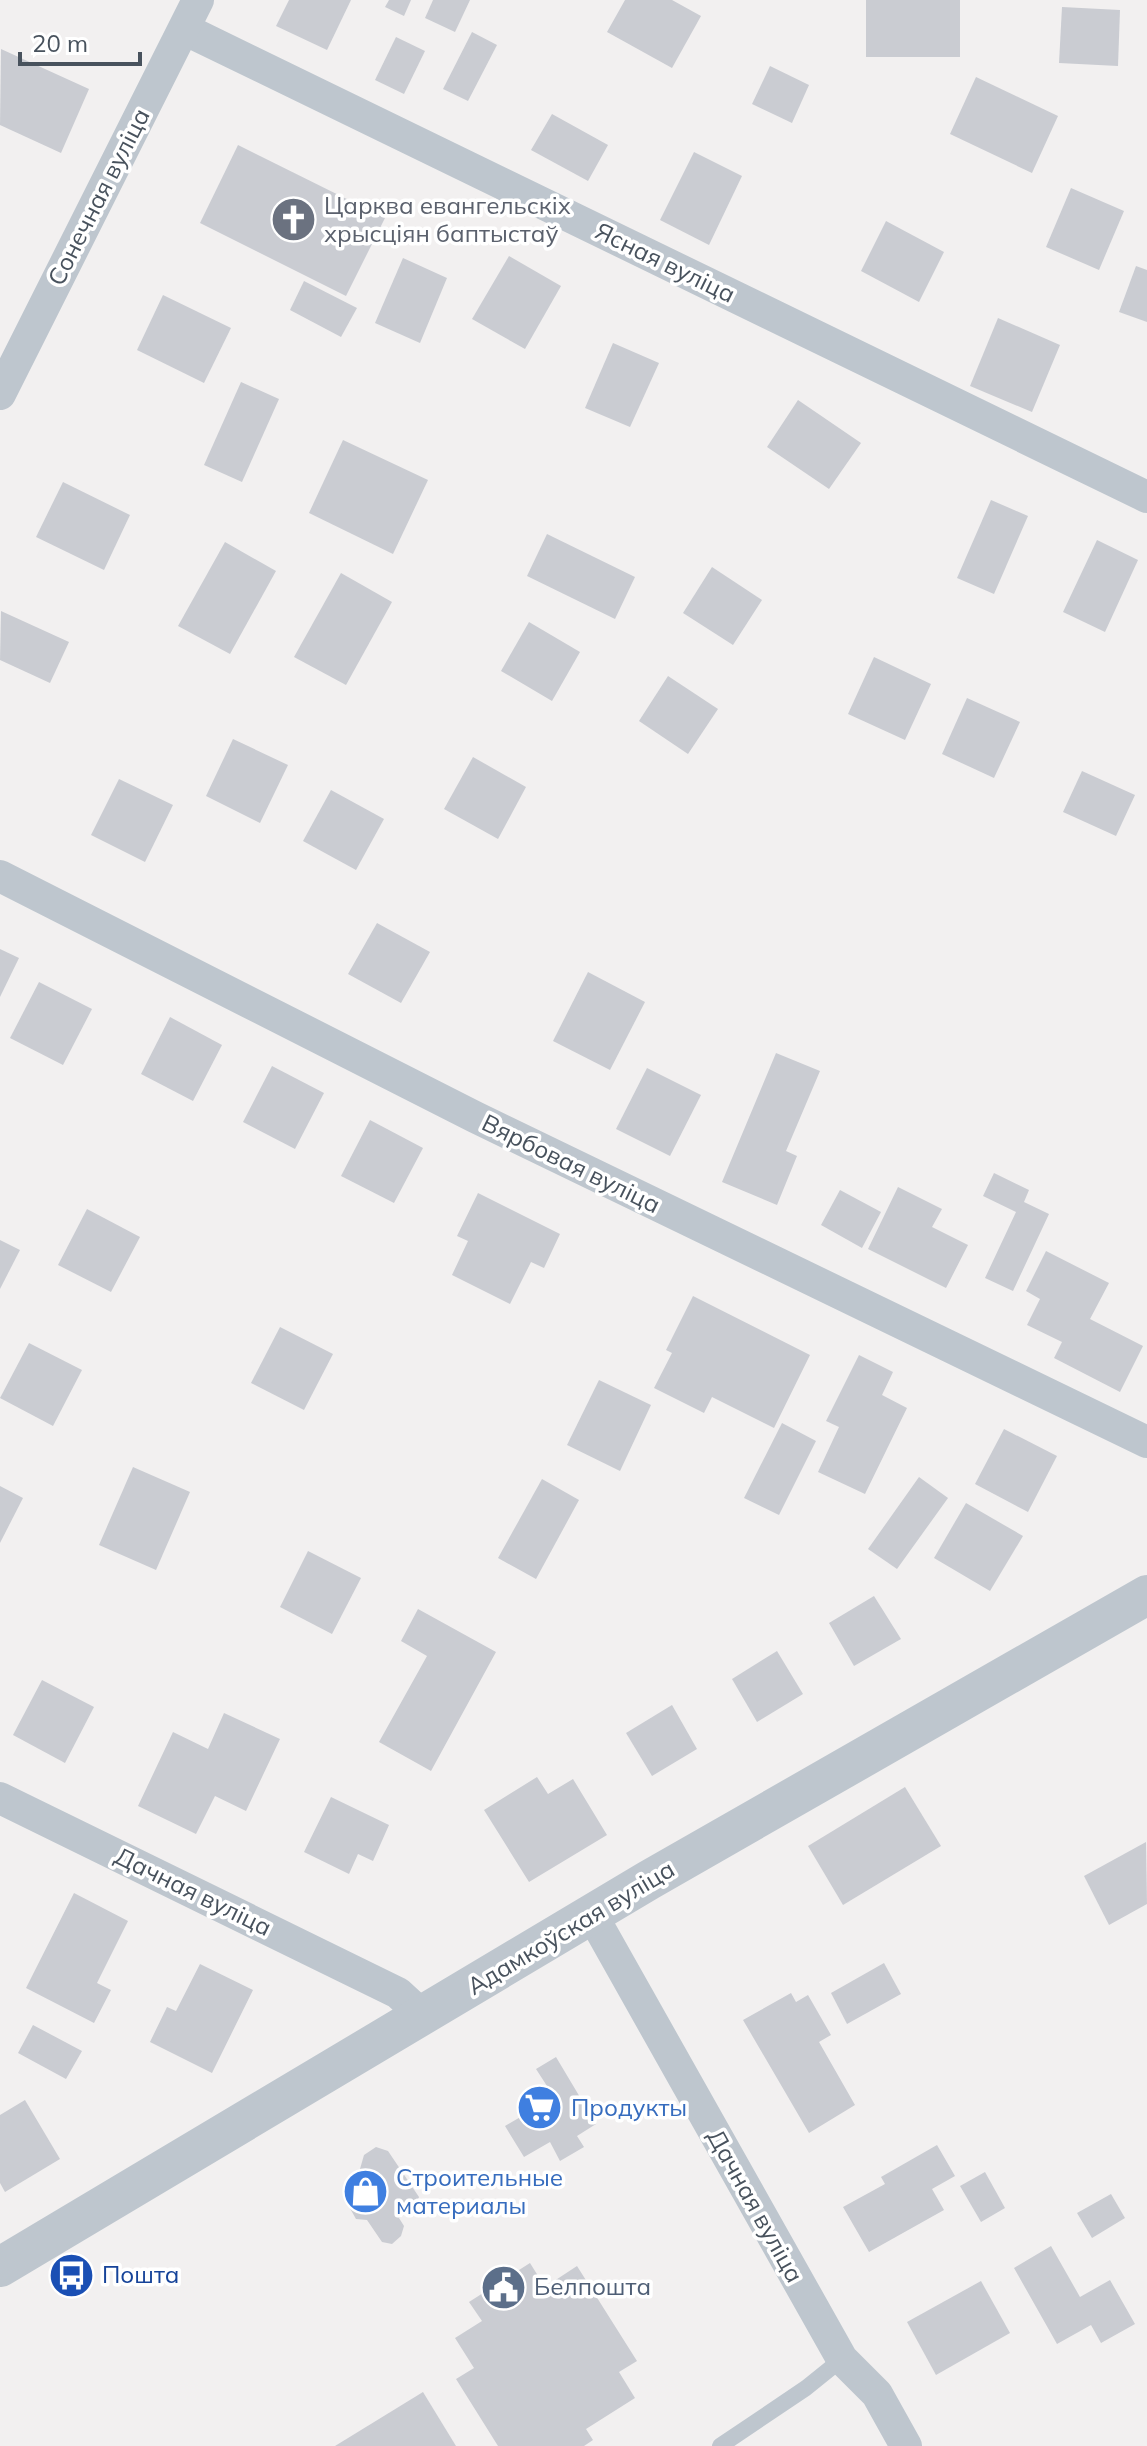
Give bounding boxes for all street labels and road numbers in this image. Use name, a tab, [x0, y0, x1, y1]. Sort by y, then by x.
street label: Сонечная вуліца	[41, 103, 156, 290]
street label: Ясная вуліца	[591, 215, 740, 309]
street label: Вярбовая вуліца	[477, 1107, 665, 1219]
street label: Дачная вуліца	[110, 1840, 277, 1942]
street label: Адамкоўская вуліца	[461, 1853, 680, 2001]
street label: Дачная вуліца	[701, 2124, 810, 2287]

